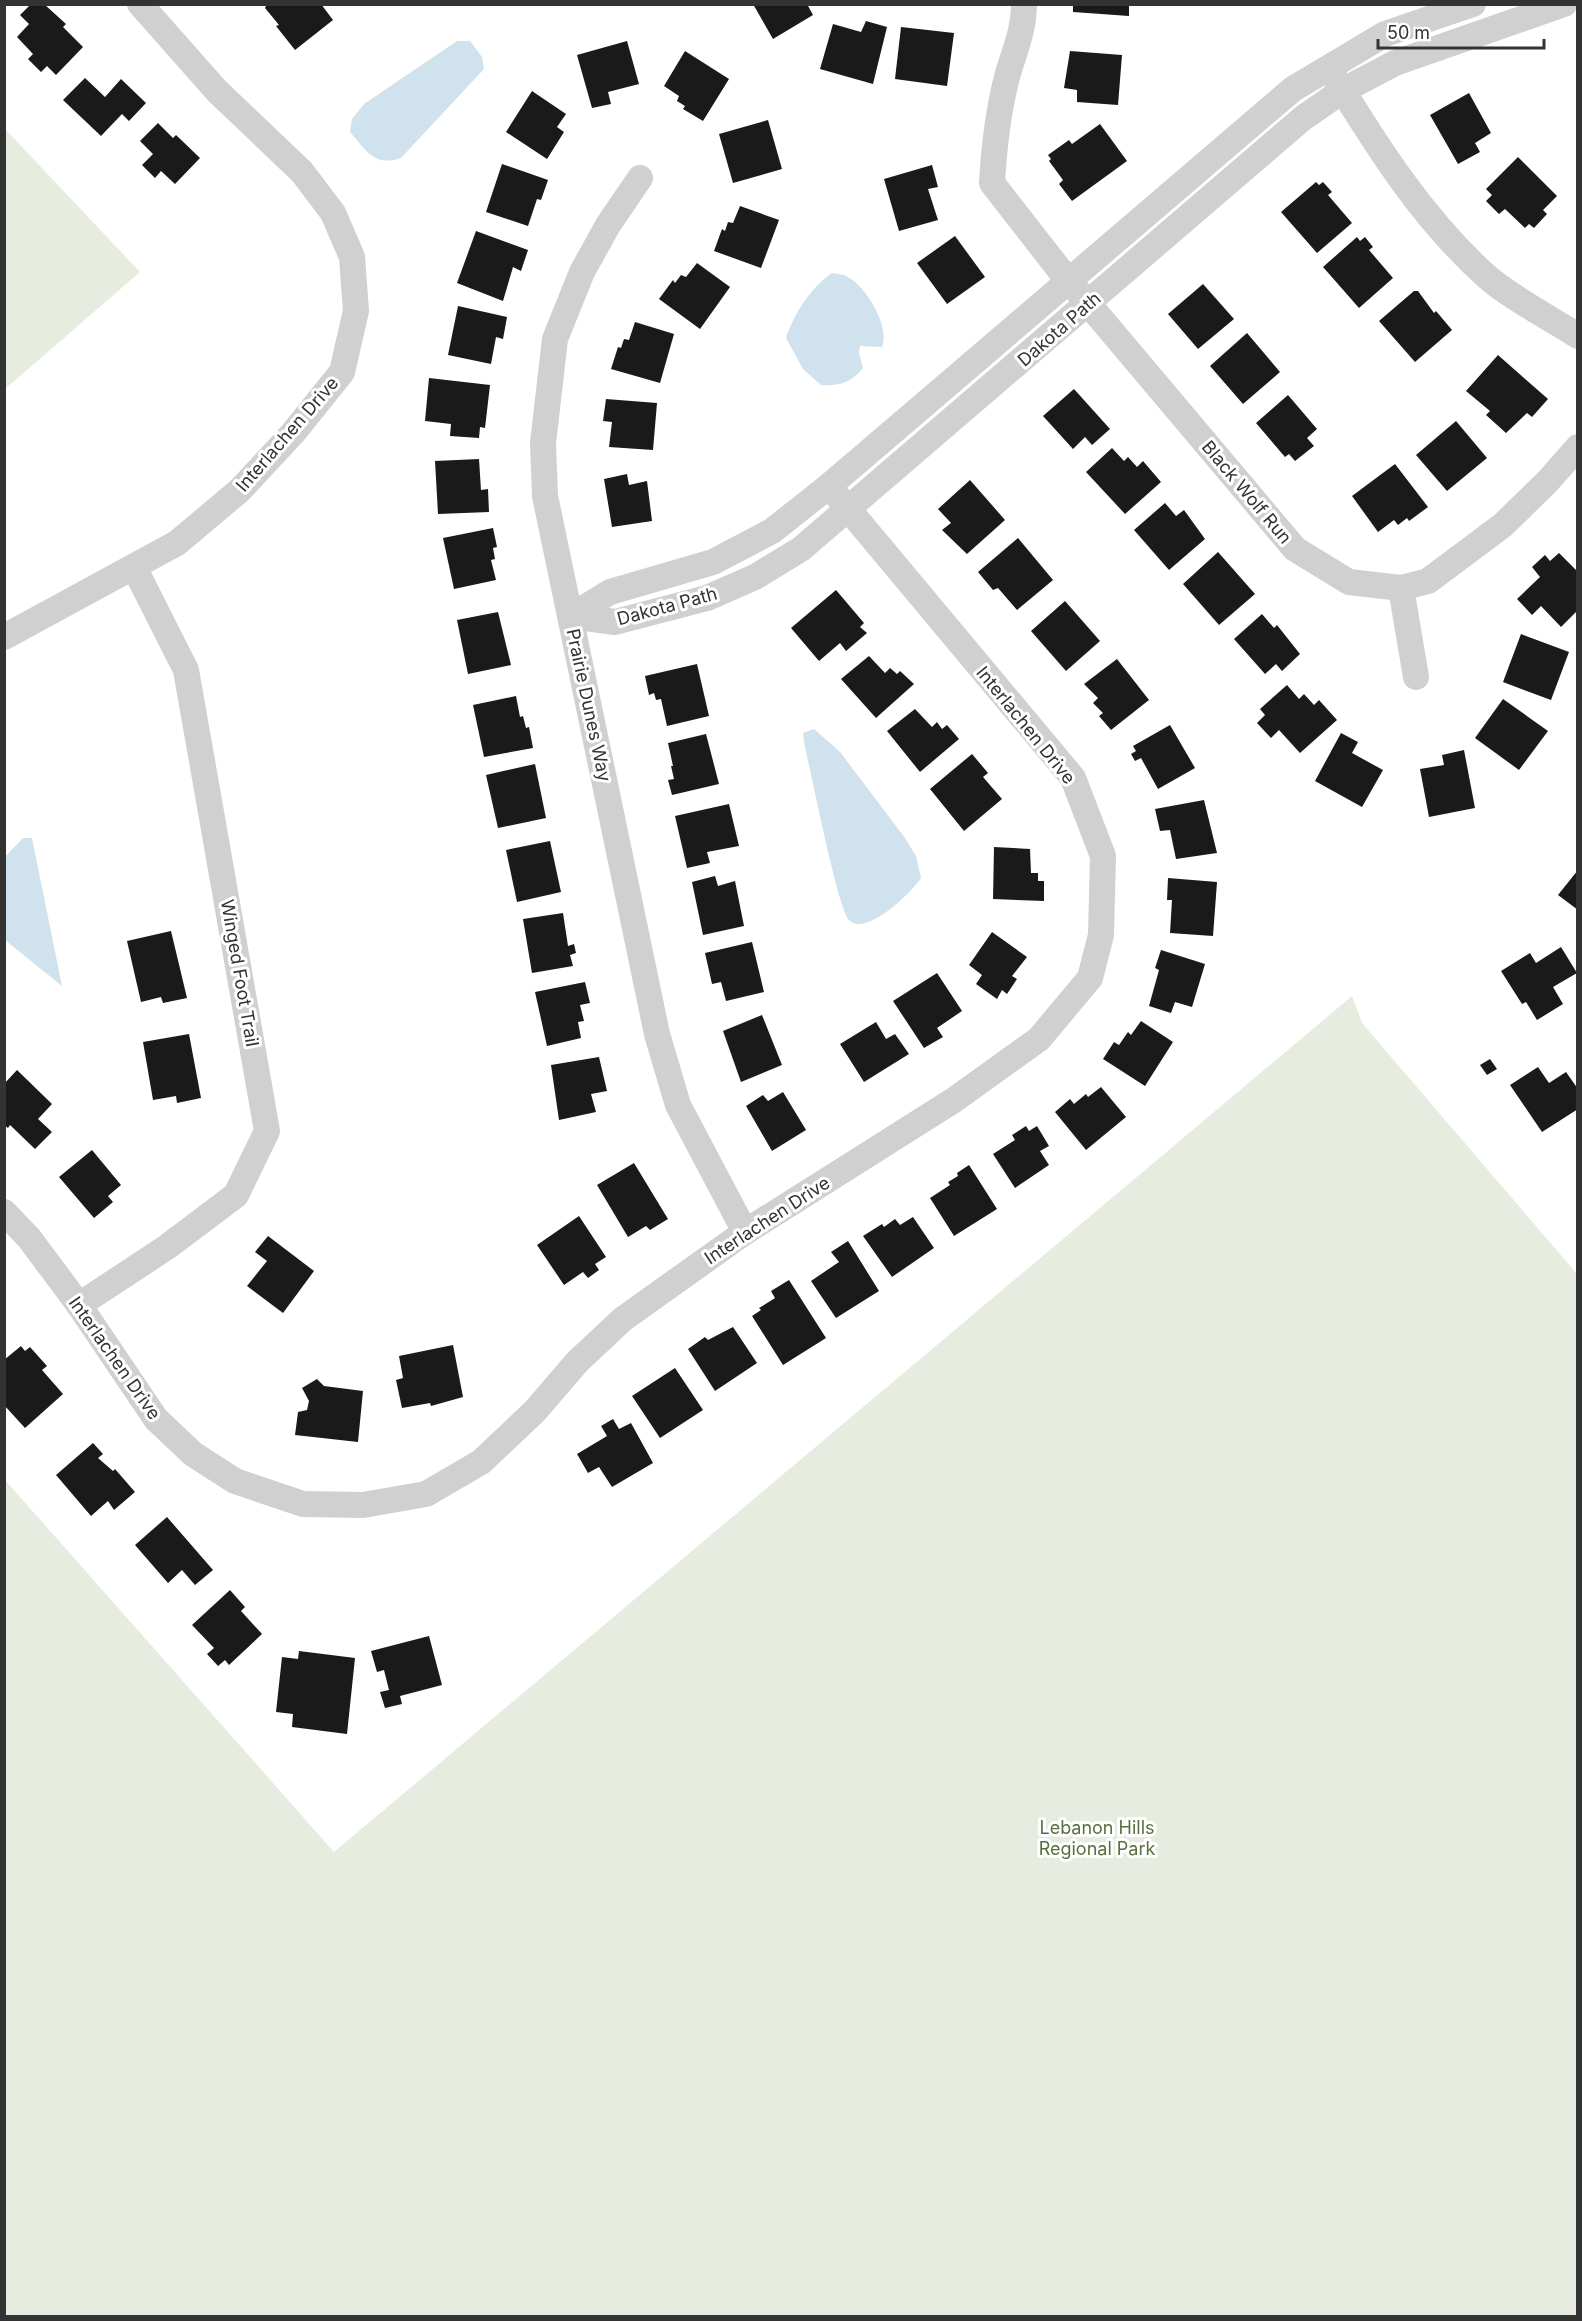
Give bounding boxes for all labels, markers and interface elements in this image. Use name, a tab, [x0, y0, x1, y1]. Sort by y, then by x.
scale bar	[1378, 12, 1544, 50]
text: 50 m	[1387, 22, 1430, 43]
street label: Dakota Path	[1013, 287, 1105, 371]
street label: Interlachen Drive	[232, 372, 342, 496]
street label: Black Wolf Run	[1198, 436, 1296, 548]
street label: Dakota Path	[615, 583, 719, 629]
street label: Prairie Dunes Way	[563, 627, 615, 783]
street label: Interlachen Drive	[972, 662, 1080, 788]
street label: Winged Foot Trail	[217, 898, 263, 1048]
street label: Interlachen Drive	[700, 1172, 834, 1268]
street label: Interlachen Drive	[65, 1293, 165, 1423]
park label: Lebanon Hills Regional Park	[1039, 1817, 1155, 1859]

